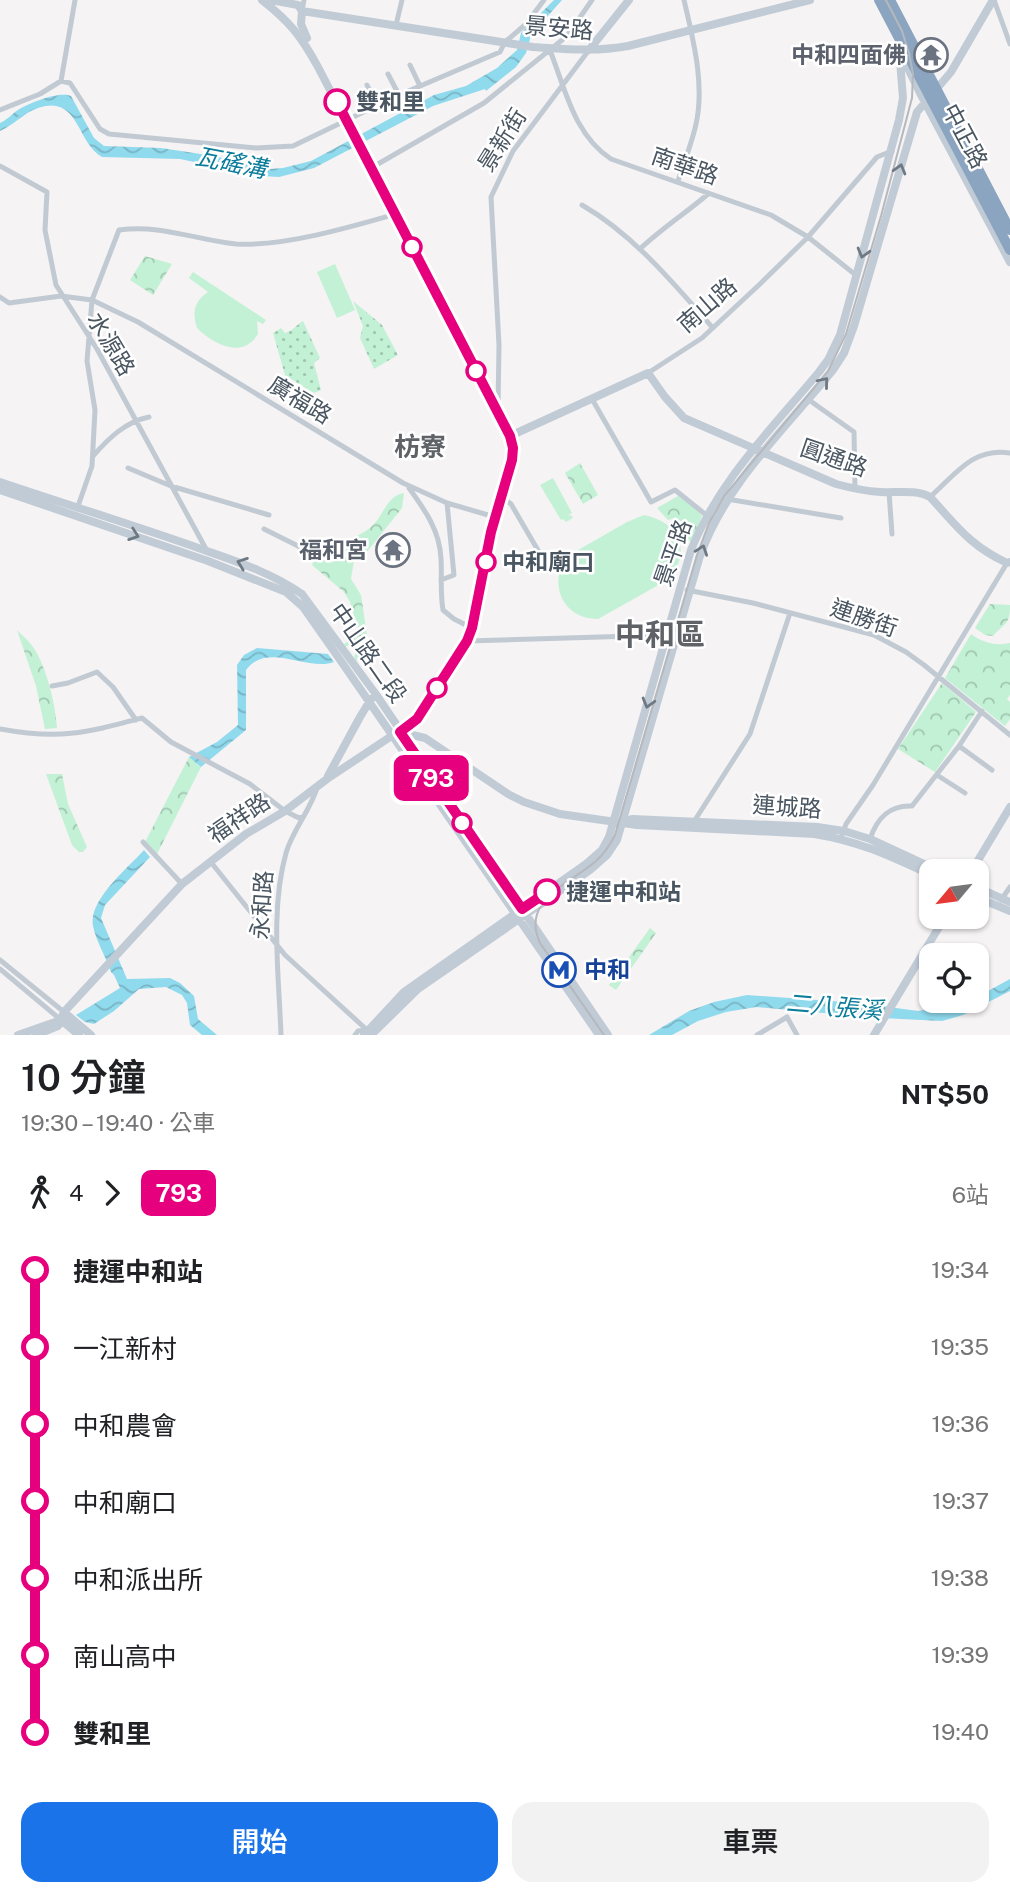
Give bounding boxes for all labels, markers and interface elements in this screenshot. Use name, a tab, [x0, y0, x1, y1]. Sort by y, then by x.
street label: 景安路	[523, 11, 595, 44]
temple icon: 中和四面佛	[912, 36, 950, 74]
place label: 中和四面佛	[791, 41, 906, 68]
place label: 雙和里	[356, 88, 425, 115]
marker: 雙和里	[324, 89, 350, 115]
street label: 中正路	[937, 99, 994, 173]
street label: 景新街	[472, 103, 531, 176]
water label: 瓦磘溝	[193, 141, 272, 183]
street label: 南華路	[648, 142, 722, 190]
one-way arrow	[892, 163, 906, 175]
unlabelled marker	[402, 237, 422, 257]
one-way arrow	[857, 246, 871, 258]
street label: 南山路	[672, 272, 742, 337]
street label: 水源路	[82, 307, 141, 380]
unlabelled marker	[466, 361, 486, 381]
street label: 廣福路	[264, 370, 337, 429]
one-way arrow	[816, 377, 828, 390]
district label: 枋寮	[394, 431, 446, 462]
street label: 圓通路	[797, 434, 871, 482]
street label: 景平路	[649, 516, 697, 590]
one-way arrow	[128, 527, 140, 542]
temple icon: 福和宮	[374, 531, 412, 569]
place label: 福和宮	[299, 536, 368, 563]
one-way arrow	[694, 544, 708, 557]
place label: 中和廟口	[502, 548, 594, 575]
marker: 中和廟口	[476, 552, 496, 572]
one-way arrow	[237, 557, 249, 571]
street label: 連勝街	[827, 594, 901, 642]
street label: 中山路二段	[324, 598, 412, 708]
district label: 中和區	[615, 616, 705, 652]
unlabelled marker	[427, 678, 447, 698]
one-way arrow	[642, 697, 656, 709]
line badge: 793	[391, 755, 471, 801]
text: 793	[408, 764, 454, 792]
street label: 福祥路	[203, 787, 275, 848]
street label: 連城路	[752, 791, 822, 822]
unlabelled marker	[452, 813, 472, 833]
north arrow	[919, 859, 989, 929]
map controls	[919, 859, 989, 1013]
street label: 永和路	[246, 870, 277, 940]
place label: 捷運中和站	[566, 878, 681, 905]
marker: 捷運中和站	[534, 879, 560, 905]
button: locate	[919, 943, 989, 1013]
metro station icon: 中和	[540, 951, 578, 989]
place label: 中和	[584, 956, 630, 983]
water label: 二八張溪	[785, 988, 886, 1024]
text: 10 分鐘	[21, 1055, 146, 1100]
text: NT$50	[901, 1079, 989, 1110]
text: 19:30 – 19:40 · 公車	[21, 1109, 216, 1136]
icon: walk	[21, 1174, 59, 1212]
icon: forward	[93, 1174, 131, 1212]
text: 4	[69, 1179, 83, 1206]
text: 793	[155, 1179, 202, 1207]
text: 6站	[952, 1181, 989, 1208]
text: 捷運中和站	[73, 1256, 203, 1287]
text: 19:34	[931, 1256, 989, 1283]
text: 一江新村	[73, 1333, 177, 1364]
text: 19:35	[931, 1333, 989, 1360]
text: 中和農會	[73, 1410, 177, 1441]
text: 19:36	[931, 1410, 989, 1437]
text: 中和廟口	[73, 1487, 177, 1518]
text: 19:37	[932, 1487, 989, 1514]
text: 中和派出所	[73, 1564, 203, 1595]
text: 19:38	[931, 1564, 989, 1591]
text: 南山高中	[73, 1641, 177, 1672]
text: 19:39	[931, 1641, 989, 1668]
text: 雙和里	[73, 1718, 151, 1749]
text: 19:40	[932, 1718, 989, 1745]
button: 開始	[21, 1802, 498, 1882]
button: 車票	[512, 1802, 989, 1882]

